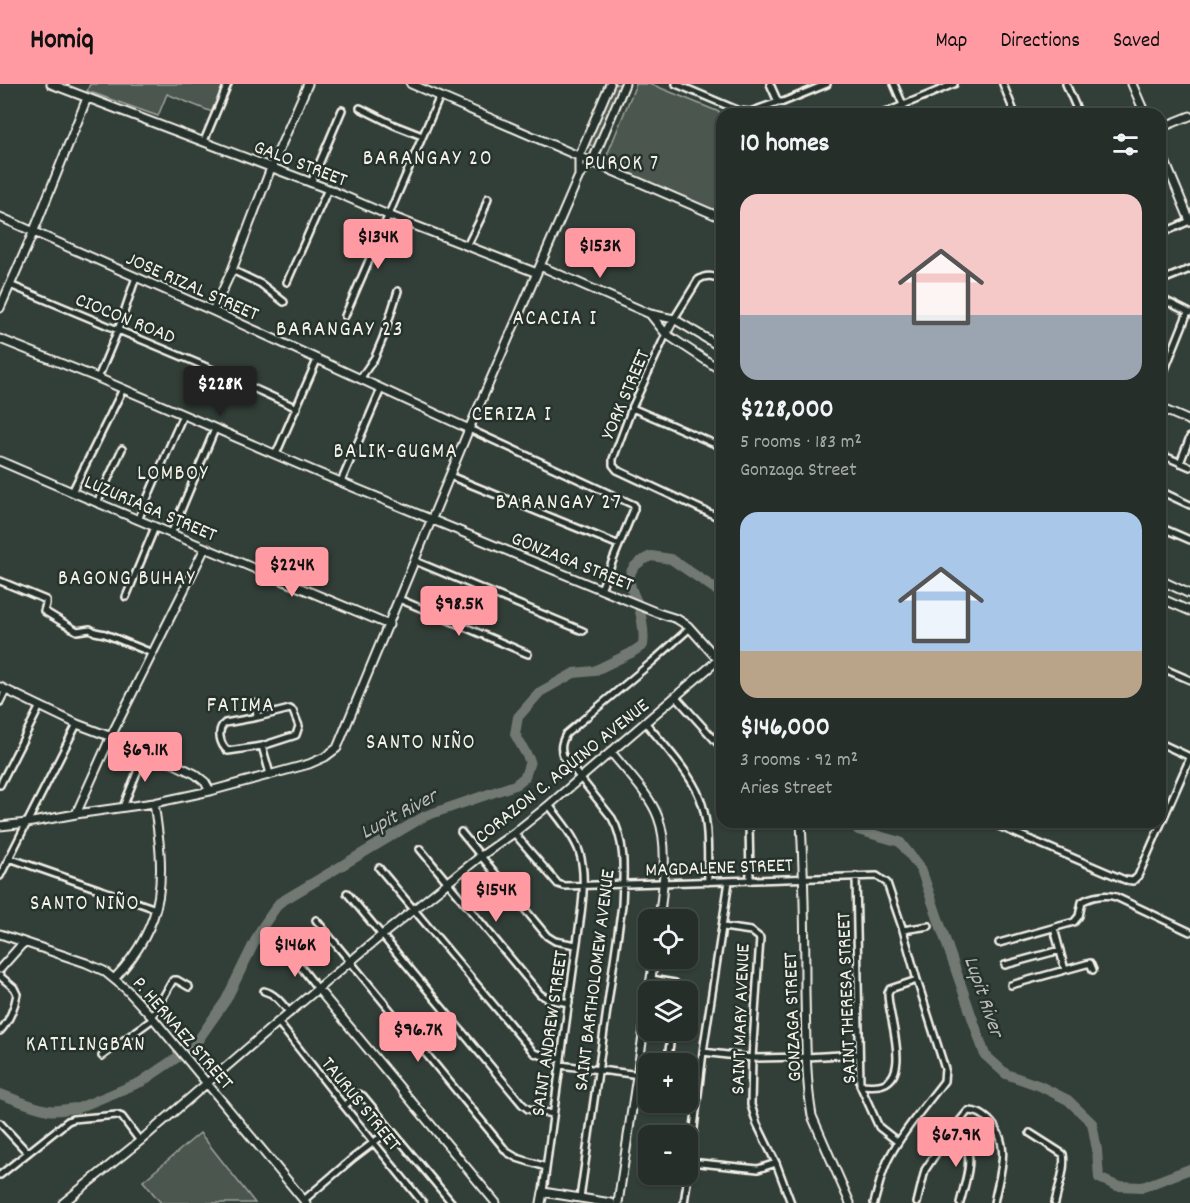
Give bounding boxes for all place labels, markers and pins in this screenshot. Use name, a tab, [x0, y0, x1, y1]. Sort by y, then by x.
pin: $134K	[336, 219, 420, 270]
pin: $153K	[558, 228, 642, 279]
pin: $228K	[178, 366, 262, 417]
pin: $224K	[250, 547, 334, 598]
pin: $98.5K	[410, 586, 508, 637]
pin: $69.1K	[96, 732, 194, 783]
pin: $154K	[454, 872, 538, 923]
pin: $146K	[253, 927, 337, 978]
pin: $96.7K	[369, 1012, 467, 1063]
pin: $67.9K	[907, 1117, 1005, 1168]

